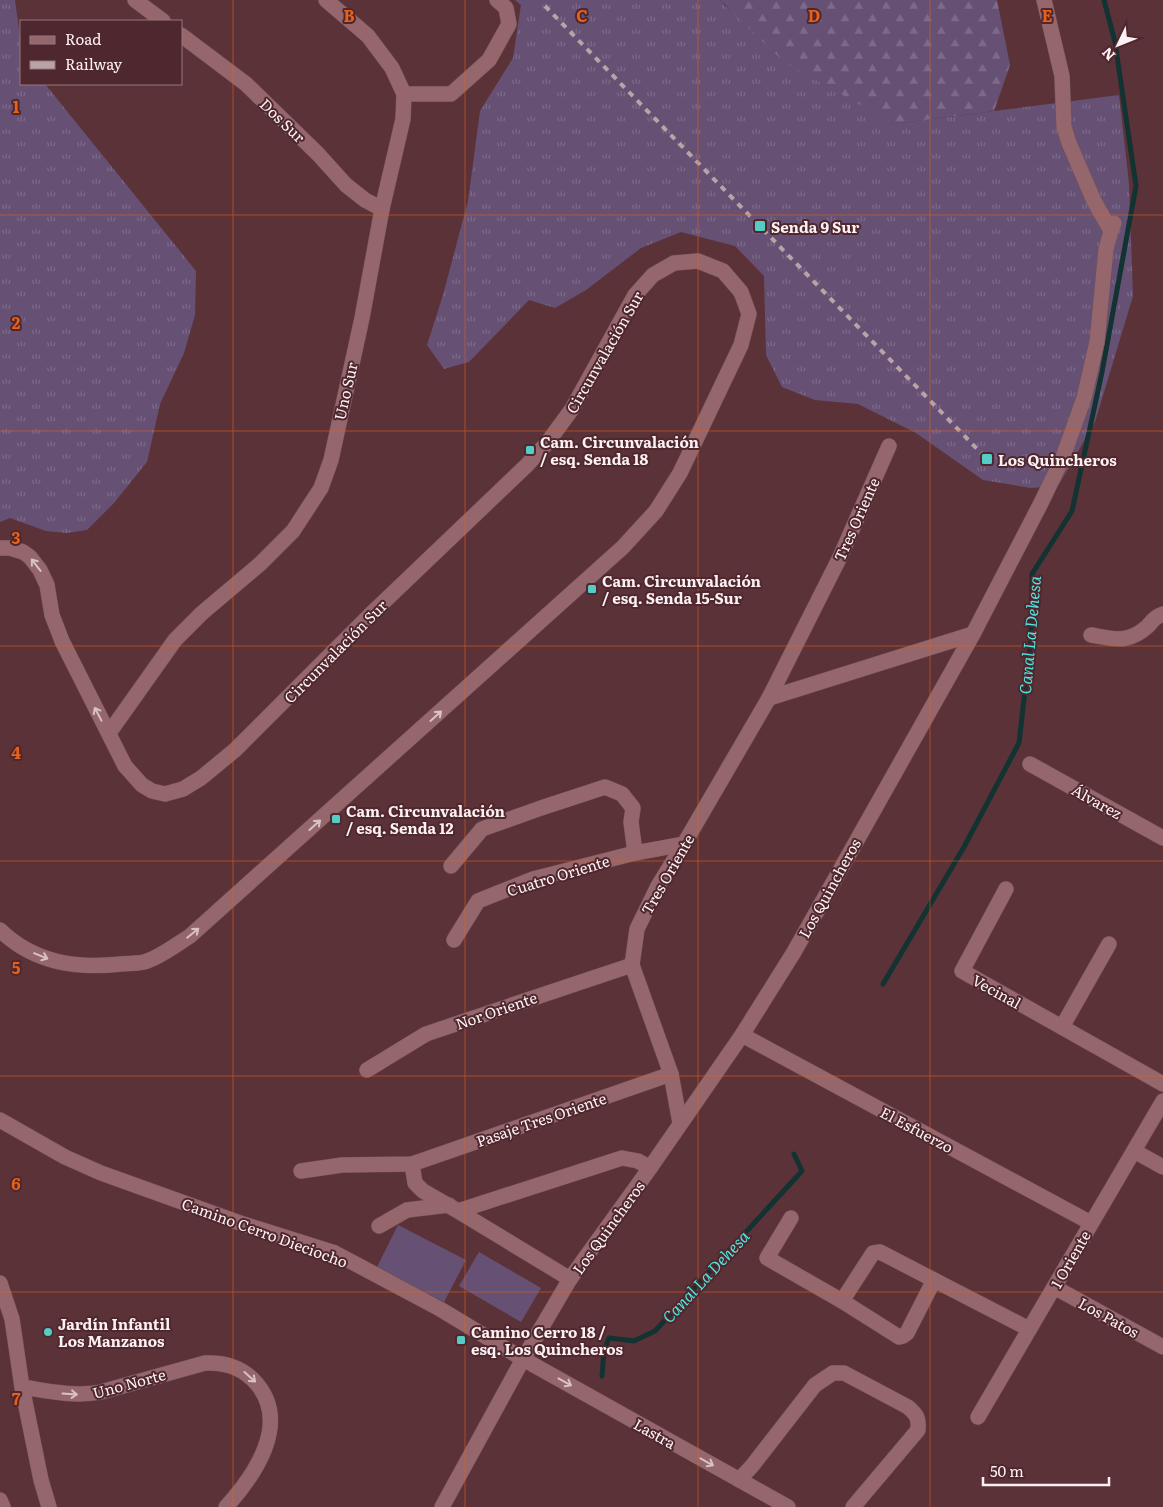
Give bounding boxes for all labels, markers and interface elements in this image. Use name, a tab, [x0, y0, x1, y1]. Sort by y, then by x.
text: B	[343, 3, 355, 27]
text: C	[576, 3, 588, 27]
text: D	[808, 3, 820, 27]
text: E	[1042, 3, 1053, 27]
legend	[20, 20, 182, 85]
north arrow	[1093, 20, 1143, 70]
text: Road	[65, 27, 101, 50]
text: N	[1096, 43, 1119, 66]
text: Railway	[65, 52, 123, 75]
street label: Dos Sur	[255, 93, 311, 147]
text: 1	[13, 94, 20, 118]
place label: Senda 9 Sur	[771, 215, 859, 238]
marker: Senda 9 Sur	[753, 219, 767, 233]
street label: Circunvalación Sur	[560, 286, 648, 418]
text: 2	[12, 310, 21, 334]
street label: Uno Sur	[327, 360, 363, 422]
place label: Cam. Circunvalación / esq. Senda 18	[540, 430, 700, 470]
marker: Cam. Circunvalación / esq. Senda 18	[524, 444, 536, 456]
place label: Los Quincheros	[998, 448, 1117, 471]
marker: Los Quincheros	[980, 452, 994, 466]
street label: Tres Oriente	[827, 473, 885, 564]
text: 3	[12, 525, 21, 549]
one-way arrow	[31, 559, 42, 572]
place label: Cam. Circunvalación / esq. Senda 15-Sur	[602, 569, 762, 609]
water label: Canal La Dehesa	[1012, 574, 1046, 695]
marker: Cam. Circunvalación / esq. Senda 15-Sur	[586, 583, 598, 595]
street label: Circunvalación Sur	[278, 594, 392, 708]
one-way arrow	[93, 707, 102, 722]
one-way arrow	[429, 710, 442, 722]
text: 4	[11, 740, 21, 764]
street label: Álvarez	[1068, 778, 1126, 824]
place label: Cam. Circunvalación / esq. Senda 12	[346, 799, 506, 839]
marker: Cam. Circunvalación / esq. Senda 12	[330, 813, 342, 825]
one-way arrow	[308, 819, 321, 831]
street label: Tres Oriente	[635, 829, 699, 918]
street label: Los Quincheros	[792, 834, 866, 942]
street label: Cuatro Oriente	[504, 848, 612, 902]
one-way arrow	[187, 927, 200, 938]
one-way arrow	[33, 952, 48, 962]
text: 5	[12, 955, 21, 979]
street label: Vecinal	[968, 968, 1026, 1014]
street label: Nor Oriente	[452, 985, 540, 1035]
street label: Pasaje Tres Oriente	[473, 1086, 609, 1152]
street label: El Esfuerzo	[876, 1100, 958, 1158]
text: 6	[11, 1171, 21, 1195]
street label: Los Quincheros	[566, 1175, 650, 1279]
street label: Camino Cerro Dieciocho	[179, 1191, 351, 1273]
water label: Canal La Dehesa	[656, 1224, 755, 1328]
street label: 1 Oriente	[1044, 1226, 1096, 1292]
street label: Los Patos	[1075, 1291, 1144, 1343]
place label: Jardín Infantil Los Manzanos	[58, 1312, 171, 1352]
place label: Camino Cerro 18 / esq. Los Quincheros	[471, 1320, 624, 1360]
marker: Jardín Infantil Los Manzanos	[42, 1326, 54, 1338]
marker: Camino Cerro 18 / esq. Los Quincheros	[455, 1334, 467, 1346]
street label: Uno Norte	[90, 1362, 168, 1404]
one-way arrow	[243, 1372, 256, 1383]
one-way arrow	[558, 1378, 572, 1388]
text: 7	[12, 1386, 21, 1410]
one-way arrow	[61, 1389, 77, 1399]
street label: Lastra	[630, 1412, 681, 1454]
scale bar	[983, 1454, 1109, 1486]
one-way arrow	[699, 1457, 714, 1467]
text: 50 m	[990, 1459, 1024, 1482]

